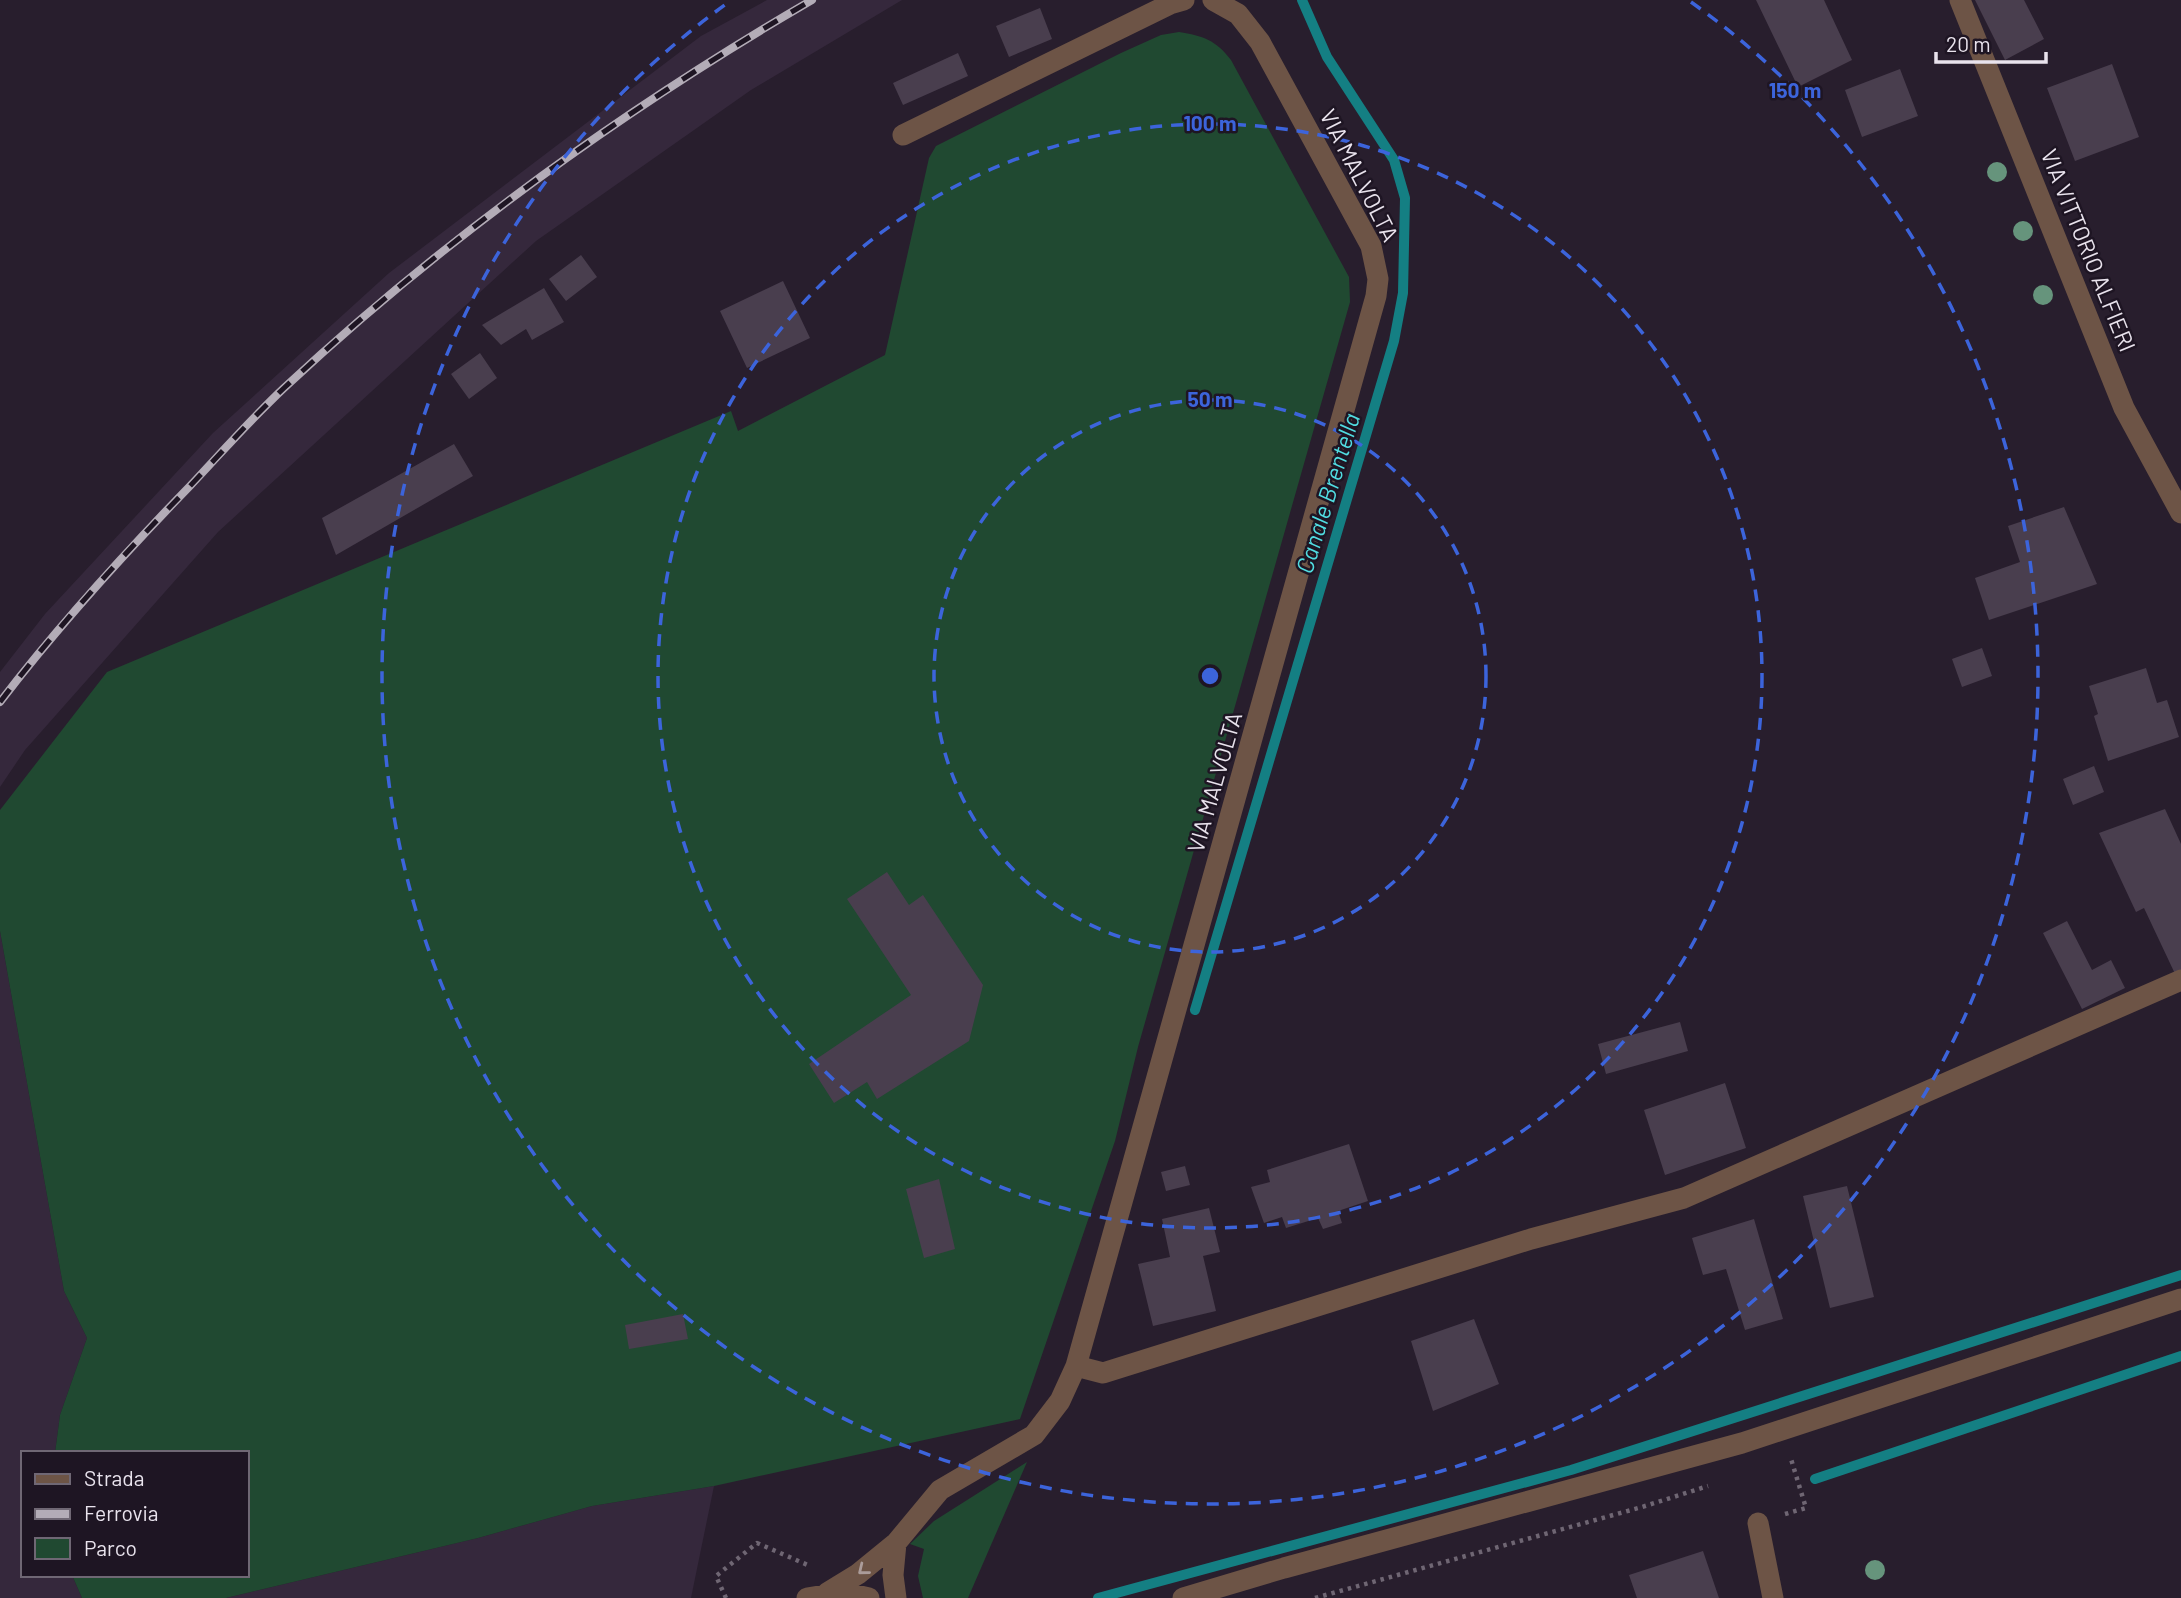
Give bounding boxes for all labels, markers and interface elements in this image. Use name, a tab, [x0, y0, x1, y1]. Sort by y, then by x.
scale bar	[1936, 21, 2046, 65]
text: 20 m	[1946, 31, 1991, 56]
text: 150 m	[1769, 77, 1821, 102]
street label: VIA MALVOLTA	[1315, 104, 1405, 246]
text: 100 m	[1183, 110, 1237, 135]
street label: VIA VITTORIO ALFIERI	[2036, 145, 2142, 355]
text: 50 m	[1187, 386, 1233, 411]
water label: Canale Brentella	[1289, 409, 1365, 577]
centre of rings	[1198, 664, 1222, 688]
street label: VIA MALVOLTA	[1181, 708, 1247, 856]
legend	[21, 1451, 248, 1577]
text: Strada	[84, 1465, 144, 1490]
text: Ferrovia	[84, 1500, 159, 1525]
text: Parco	[84, 1535, 137, 1560]
one-way arrow	[858, 1561, 870, 1574]

